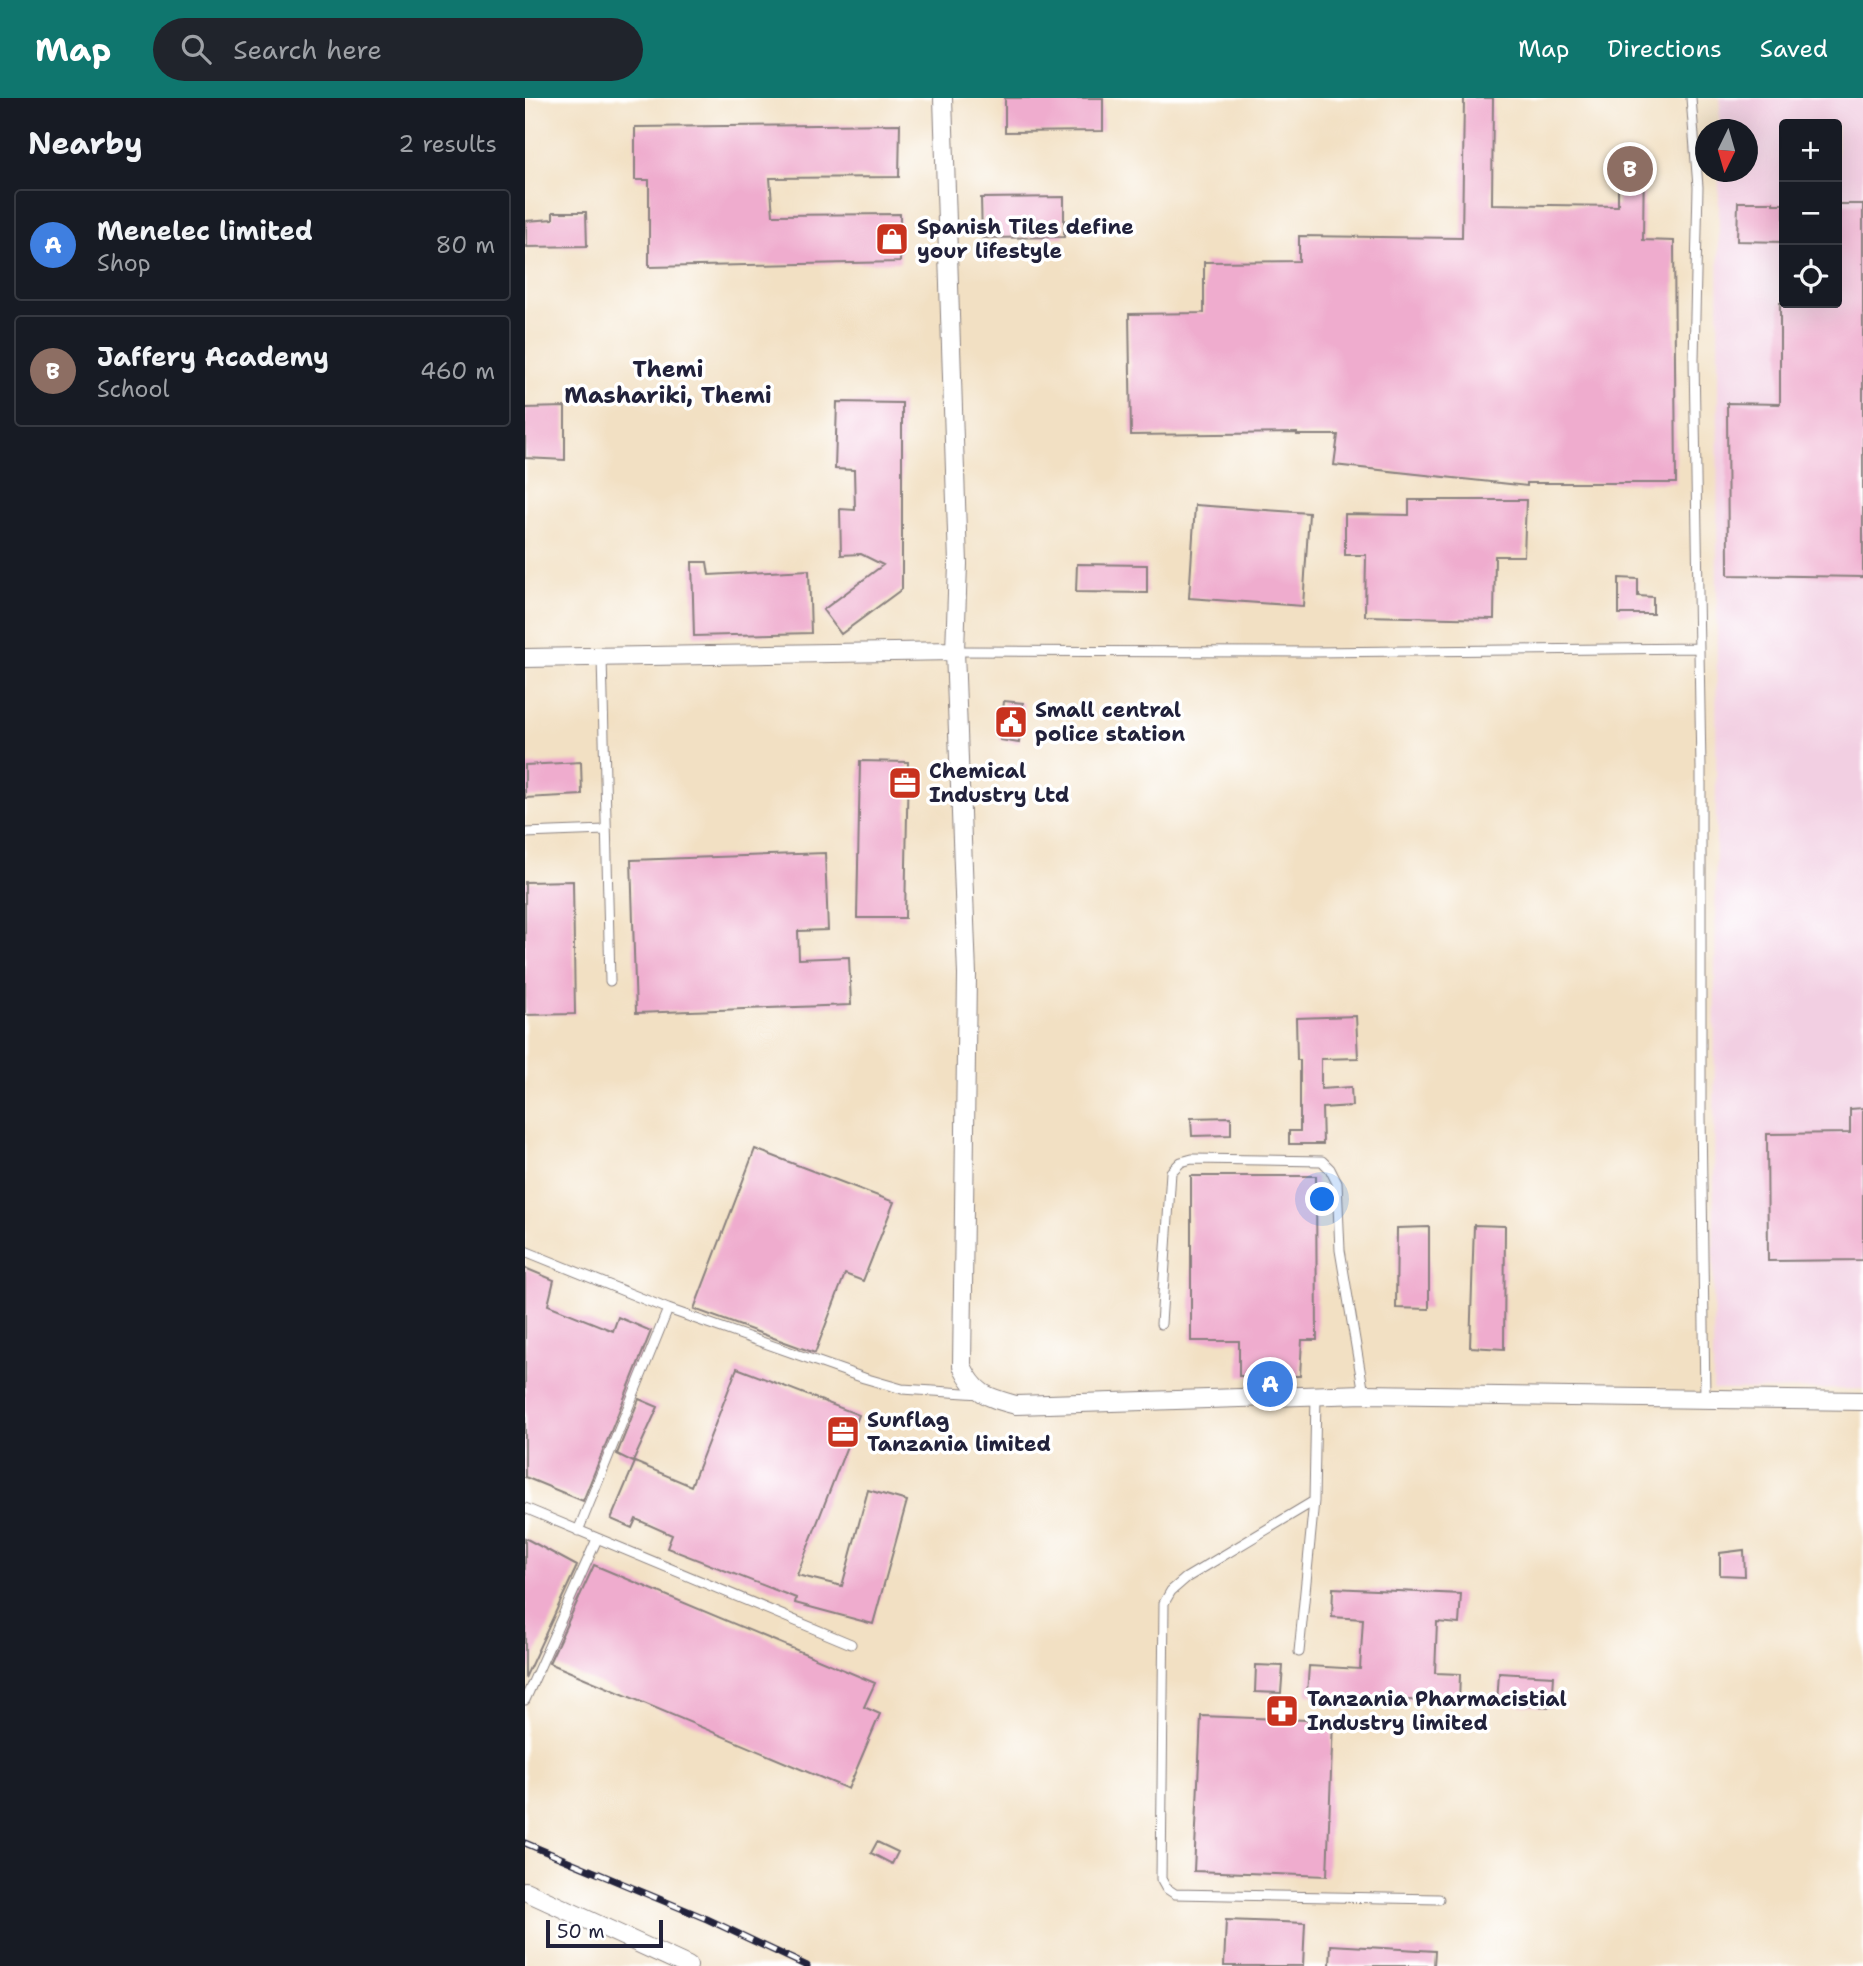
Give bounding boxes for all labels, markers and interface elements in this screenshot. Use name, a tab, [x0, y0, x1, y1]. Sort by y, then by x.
search box	[153, 18, 643, 81]
text: Map	[35, 27, 111, 72]
icon: search	[177, 30, 215, 68]
text: Search here	[233, 32, 382, 67]
text: Map	[1518, 33, 1569, 65]
text: Directions	[1607, 33, 1722, 65]
text: Saved	[1760, 33, 1828, 65]
north arrow	[1695, 119, 1758, 182]
map controls	[1779, 119, 1842, 308]
button: +	[1779, 119, 1842, 182]
text: Nearby	[28, 123, 143, 164]
text: 2 results	[398, 129, 497, 159]
pin: B	[1607, 143, 1653, 195]
button: −	[1779, 182, 1842, 245]
text: Menelec limited	[97, 213, 313, 248]
place label: Spanish Tiles define your lifestyle	[917, 213, 1134, 265]
shop icon: Spanish Tiles define your lifestyle	[873, 220, 911, 258]
text: A	[44, 230, 62, 260]
text: 80 m	[436, 230, 495, 260]
button: locate	[1779, 245, 1842, 308]
text: Shop	[97, 248, 151, 278]
text: Jaffery Academy	[97, 339, 329, 374]
district label: Themi Mashariki, Themi	[564, 354, 772, 410]
text: B	[46, 356, 60, 386]
text: 460 m	[420, 356, 495, 386]
text: School	[97, 374, 169, 404]
place label: Small central police station	[1035, 696, 1185, 748]
public building icon: Small central police station	[992, 703, 1030, 741]
place label: Chemical Industry Ltd	[929, 757, 1069, 809]
office icon: Chemical Industry Ltd	[886, 764, 924, 802]
your location	[1305, 1182, 1339, 1216]
pin: A	[1247, 1358, 1293, 1410]
place label: Sunflag Tanzania limited	[867, 1406, 1051, 1458]
office icon: Sunflag Tanzania limited	[824, 1413, 862, 1451]
place label: Tanzania Pharmacistial Industry limited	[1307, 1685, 1567, 1737]
pharmacy icon: Tanzania Pharmacistial Industry limited	[1263, 1692, 1301, 1730]
scale bar	[546, 1917, 663, 1949]
text: 50 m	[557, 1919, 605, 1944]

